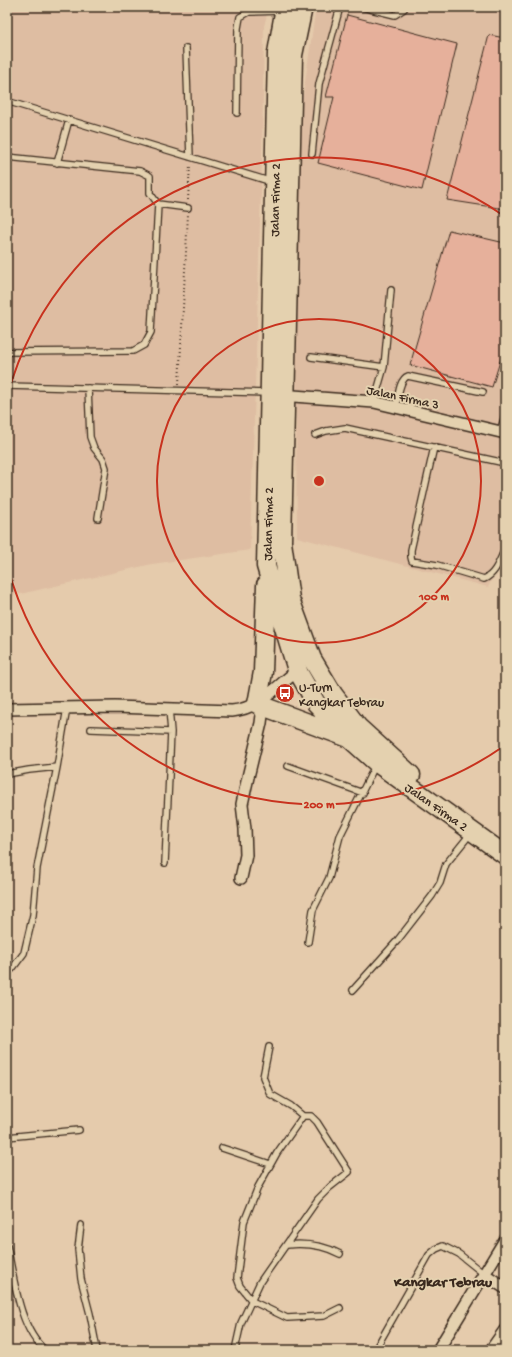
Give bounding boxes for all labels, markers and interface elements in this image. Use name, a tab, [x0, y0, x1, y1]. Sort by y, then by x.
street label: Jalan Firma 2	[268, 163, 285, 237]
street label: Jalan Firma 3	[365, 383, 440, 414]
centre of rings	[312, 474, 326, 488]
street label: Jalan Firma 2	[261, 487, 278, 561]
text: 100 m	[418, 591, 449, 605]
place label: U-Turn Kangkar Tebrau	[299, 681, 384, 711]
bus stop icon: U-Turn Kangkar Tebrau	[274, 682, 296, 704]
street label: Jalan Firma 2	[401, 781, 470, 836]
text: 200 m	[304, 799, 335, 813]
district label: Kangkar Tebrau	[393, 1274, 493, 1292]

